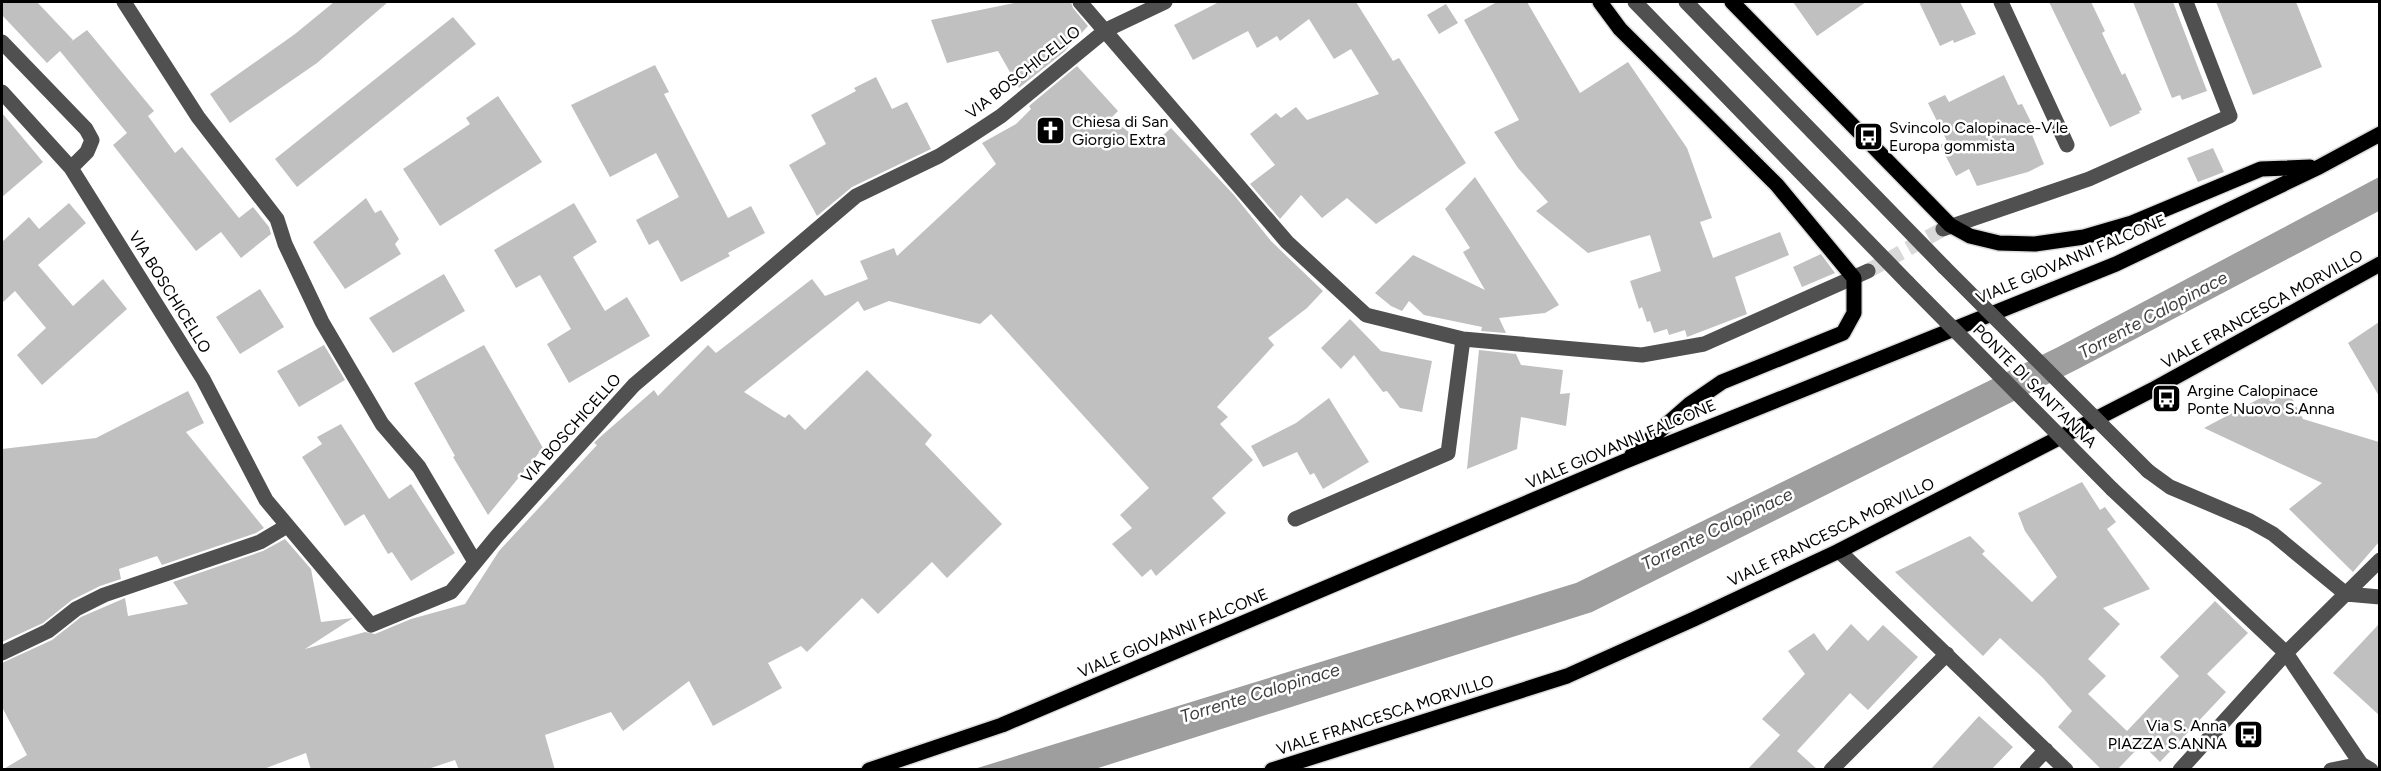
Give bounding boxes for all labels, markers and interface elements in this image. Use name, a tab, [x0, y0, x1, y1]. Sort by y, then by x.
street label: VIA BOSCHICELLO	[962, 21, 1084, 123]
place label: Chiesa di San Giorgio Extra	[1072, 112, 1169, 149]
church icon: Chiesa di San Giorgio Extra	[1035, 114, 1067, 146]
place label: Svincolo Calopinace-V.le Europa gommista	[1889, 118, 2068, 155]
bus stop icon: Svincolo Calopinace-V.le Europa gommista	[1852, 120, 1884, 152]
street label: VIALE GIOVANNI FALCONE	[1973, 210, 2169, 308]
street label: VIA BOSCHICELLO	[125, 228, 215, 356]
street label: VIALE FRANCESCA MORVILLO	[2158, 246, 2366, 372]
water label: Torrente Calopinace	[2075, 266, 2231, 364]
street label: PONTE DI SANT'ANNA	[1969, 320, 2101, 452]
street label: VIA BOSCHICELLO	[517, 370, 625, 486]
place label: Argine Calopinace Ponte Nuovo S.Anna	[2187, 381, 2335, 418]
bus stop icon: Argine Calopinace Ponte Nuovo S.Anna	[2150, 383, 2182, 415]
street label: VIALE GIOVANNI FALCONE	[1523, 395, 1719, 493]
street label: VIALE FRANCESCA MORVILLO	[1725, 474, 1937, 590]
water label: Torrente Calopinace	[1638, 483, 1796, 575]
street label: VIALE GIOVANNI FALCONE	[1075, 584, 1271, 682]
water label: Torrente Calopinace	[1178, 658, 1343, 728]
street label: VIALE FRANCESCA MORVILLO	[1274, 671, 1496, 759]
place label: Via S. Anna PIAZZA S.ANNA	[2108, 716, 2227, 753]
bus stop icon: Via S. Anna PIAZZA S.ANNA	[2232, 718, 2264, 750]

